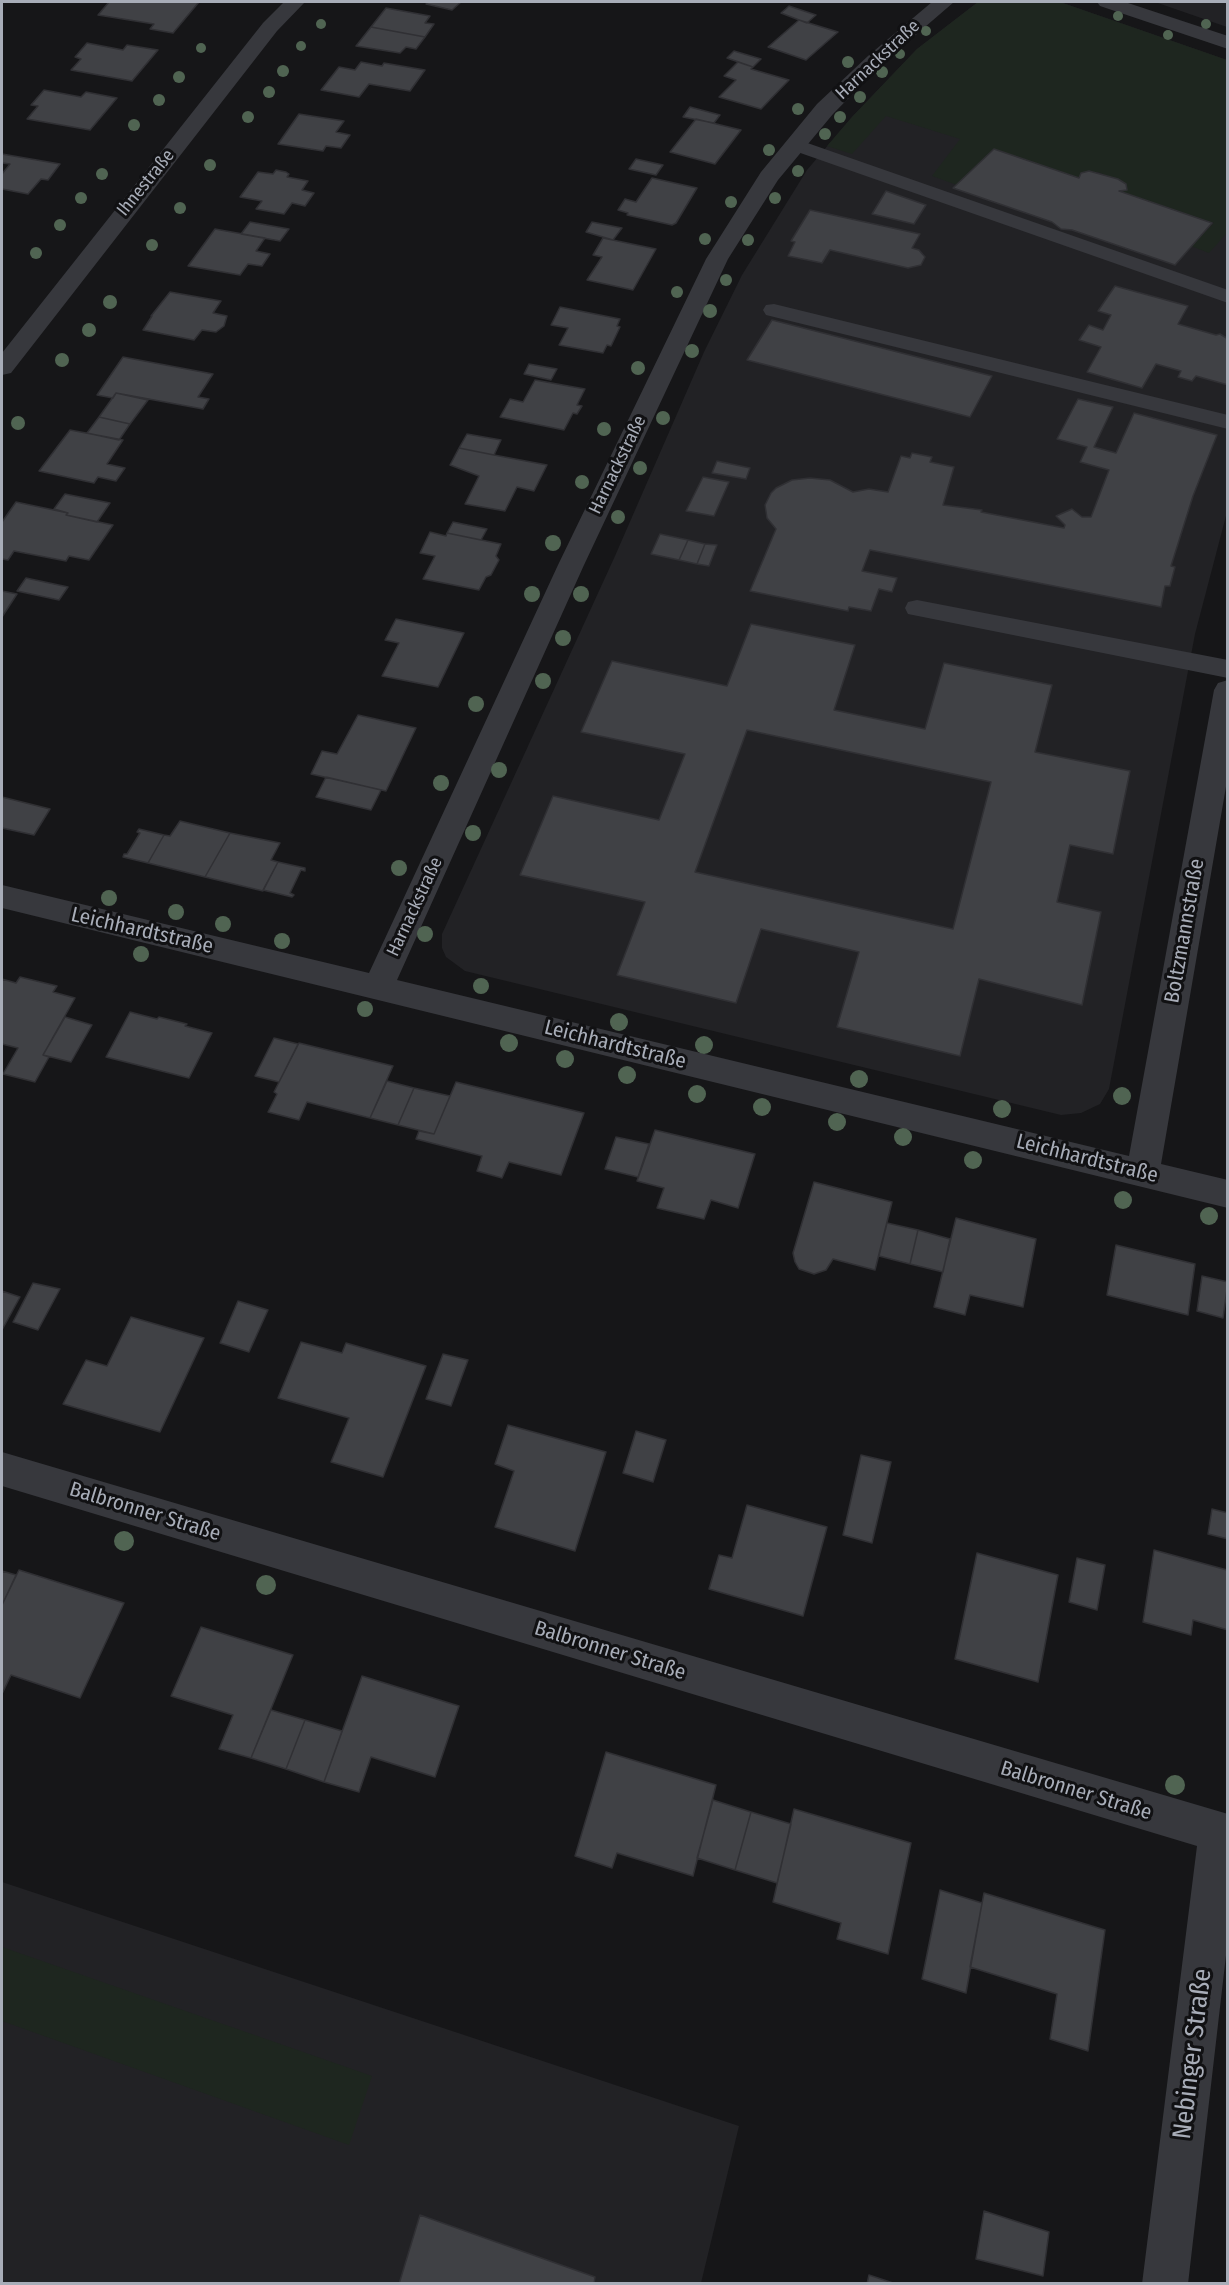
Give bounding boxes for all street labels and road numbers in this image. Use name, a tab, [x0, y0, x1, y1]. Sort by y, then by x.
street label: Harnackstraße	[832, 16, 924, 104]
street label: Ihnestraße	[113, 145, 179, 221]
street label: Harnackstraße	[585, 412, 651, 518]
street label: Harnackstraße	[383, 854, 447, 960]
street label: Boltzmannstraße	[1160, 857, 1210, 1005]
street label: Leichhardtstraße	[68, 902, 216, 960]
street label: Leichhardtstraße	[542, 1015, 688, 1075]
street label: Leichhardtstraße	[1014, 1129, 1160, 1189]
street label: Balbronner Straße	[66, 1477, 224, 1547]
street label: Balbronner Straße	[531, 1616, 689, 1686]
street label: Balbronner Straße	[997, 1756, 1155, 1826]
street label: Nebinger Straße	[1167, 1967, 1219, 2141]

